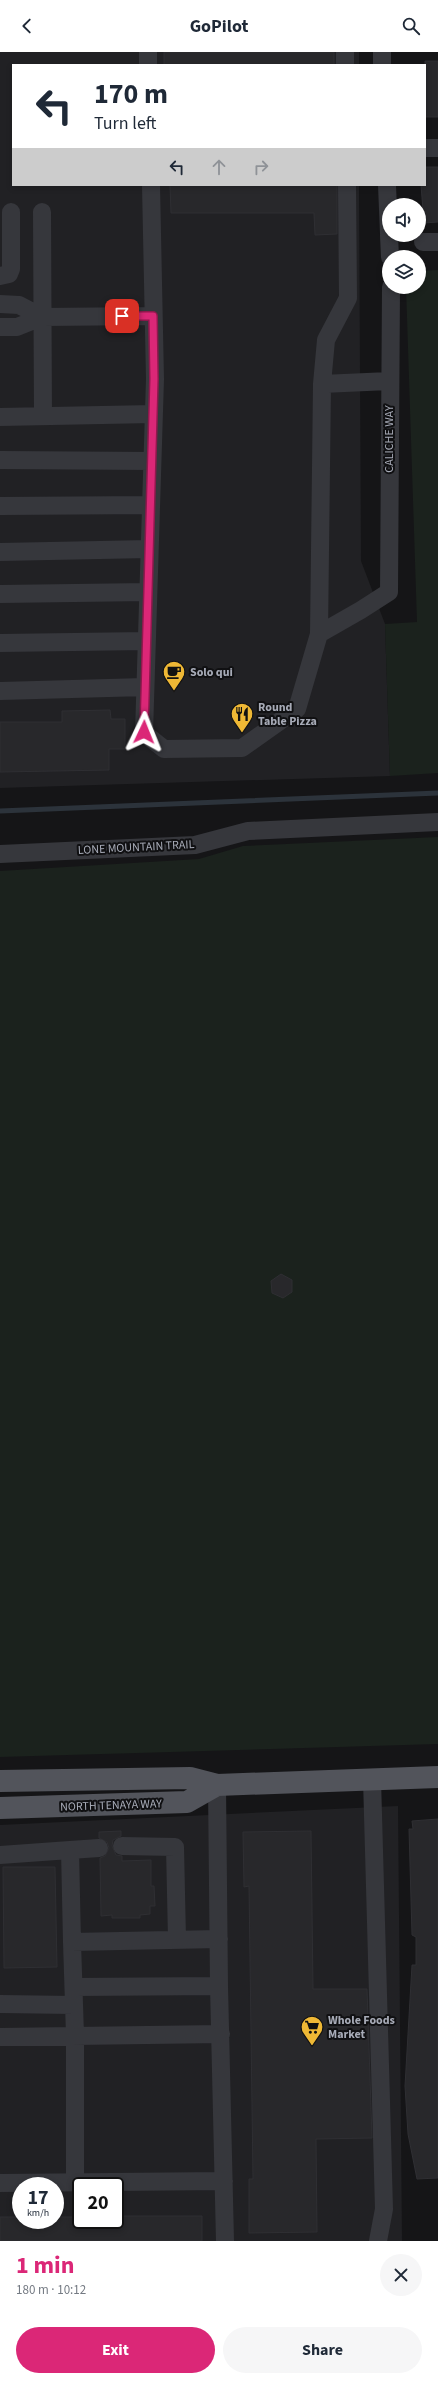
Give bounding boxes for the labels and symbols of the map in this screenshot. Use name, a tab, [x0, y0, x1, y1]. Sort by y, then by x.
pin	[105, 299, 139, 333]
street label: CALICHE WAY	[381, 405, 398, 473]
cafe icon: Solo qui	[161, 659, 187, 692]
place label: Solo qui	[190, 664, 233, 681]
place label: Round Table Pizza	[258, 699, 317, 730]
restaurant icon: Round Table Pizza	[229, 701, 255, 734]
position arrow	[123, 711, 165, 753]
street label: LONE MOUNTAIN TRAIL	[77, 836, 195, 859]
street label: NORTH TENAYA WAY	[60, 1795, 163, 1816]
place label: Whole Foods Market	[328, 2012, 395, 2043]
supermarket icon: Whole Foods Market	[299, 2014, 325, 2047]
speed limit sign: 20	[72, 2177, 124, 2229]

